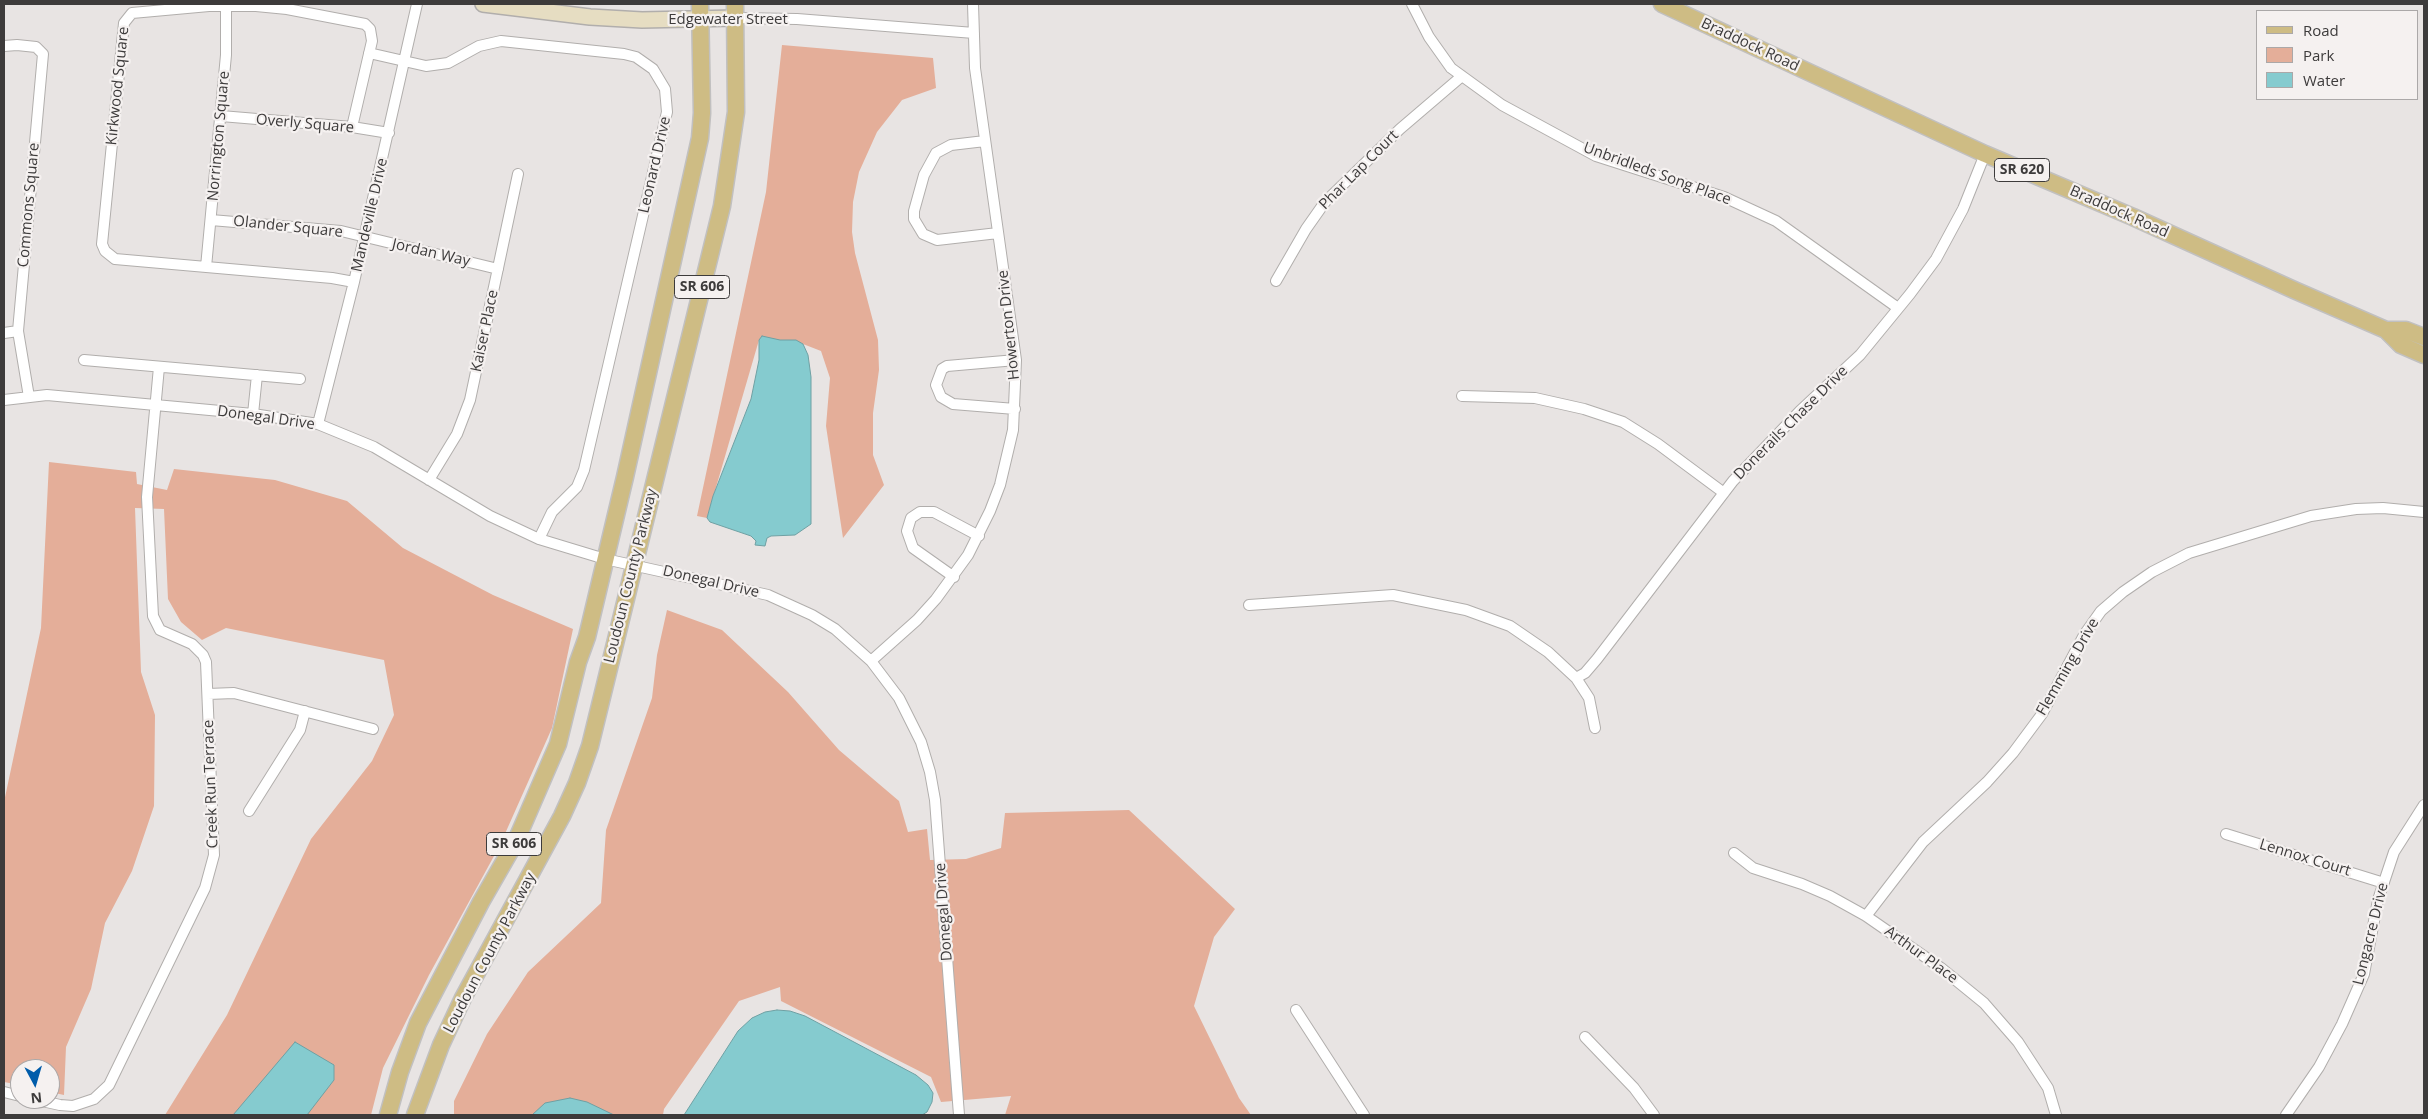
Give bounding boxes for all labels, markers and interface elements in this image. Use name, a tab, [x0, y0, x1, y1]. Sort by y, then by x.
legend	[2256, 10, 2418, 100]
street label: Edgewater Street	[668, 11, 788, 29]
street label: Braddock Road	[1698, 14, 1802, 76]
text: Road	[2303, 20, 2339, 40]
street label: Kirkwood Square	[103, 26, 133, 146]
text: Park	[2303, 45, 2334, 65]
street label: Norrington Square	[204, 70, 234, 202]
text: Water	[2303, 70, 2345, 90]
street label: Overly Square	[255, 111, 355, 137]
street label: Leonard Drive	[635, 115, 675, 215]
street label: Phar Lap Court	[1316, 127, 1402, 213]
street label: Unbridleds Song Place	[1581, 139, 1733, 209]
street label: Commons Square	[15, 142, 43, 268]
street label: Mandeville Drive	[348, 156, 392, 274]
road number: SR 620	[1994, 158, 2050, 182]
street label: Braddock Road	[2067, 182, 2171, 242]
street label: Olander Square	[232, 212, 344, 242]
street label: Jordan Way	[390, 235, 472, 271]
street label: Howerton Drive	[994, 269, 1024, 381]
road number: SR 606	[674, 276, 730, 298]
street label: Kaiser Place	[468, 288, 502, 374]
street label: Donerails Chase Drive	[1730, 362, 1852, 484]
street label: Donegal Drive	[216, 402, 316, 434]
street label: Loudoun County Parkway	[601, 487, 661, 665]
street label: Donegal Drive	[661, 562, 761, 602]
street label: Flemming Drive	[2033, 615, 2103, 719]
street label: Creek Run Terrace	[200, 719, 222, 849]
road number: SR 606	[486, 832, 542, 856]
street label: Lennox Court	[2257, 836, 2353, 880]
street label: Donegal Drive	[932, 862, 956, 962]
street label: Loudoun County Parkway	[440, 870, 540, 1036]
street label: Longacre Drive	[2350, 881, 2392, 987]
street label: Arthur Place	[1881, 922, 1961, 988]
north arrow	[10, 1059, 60, 1109]
text: N	[30, 1088, 43, 1108]

